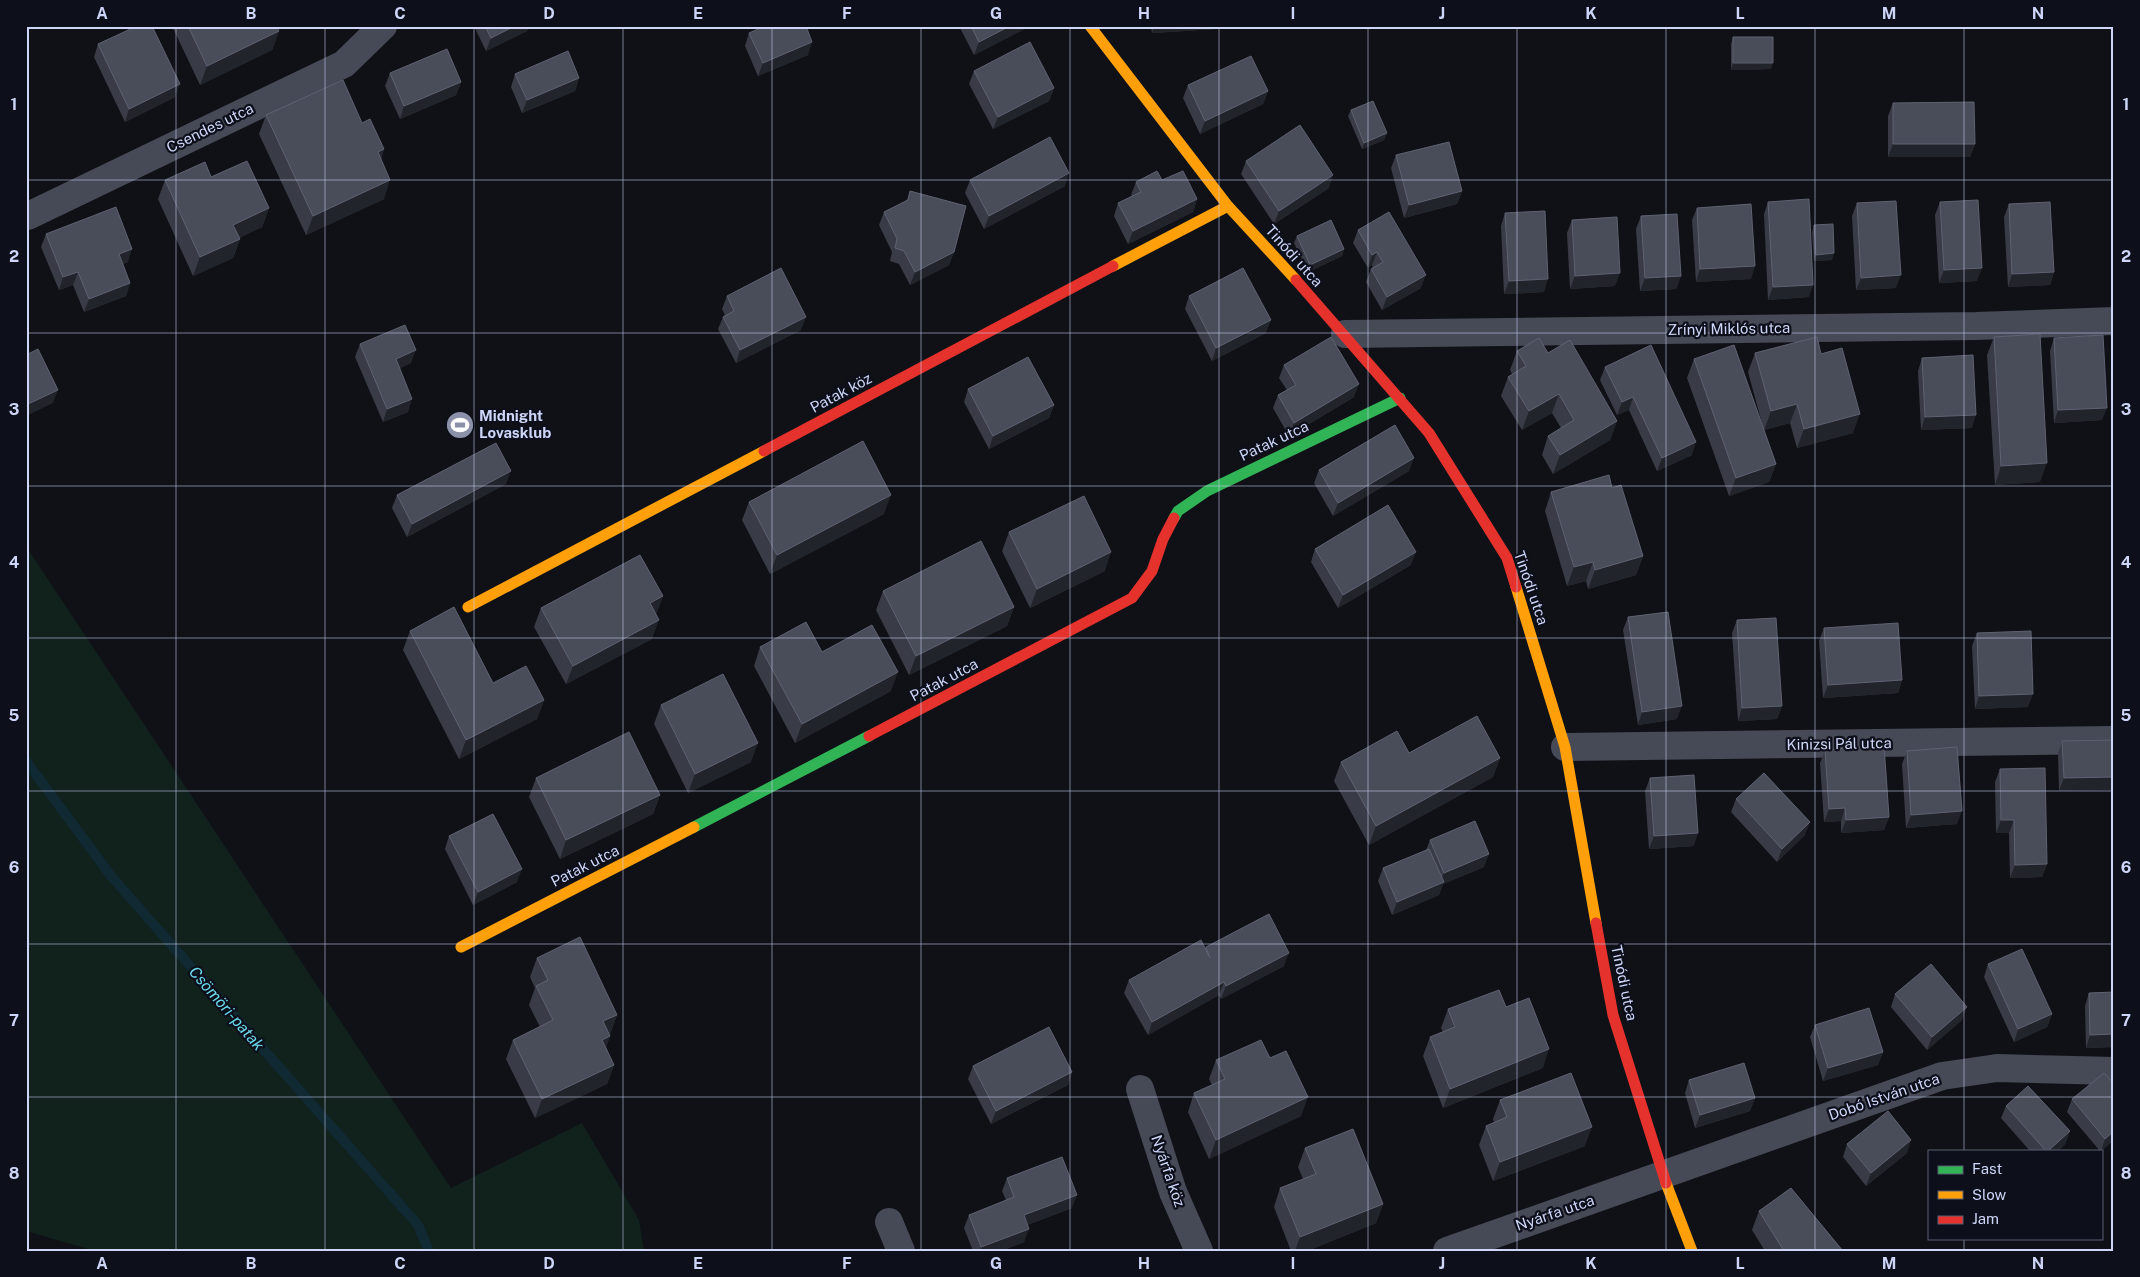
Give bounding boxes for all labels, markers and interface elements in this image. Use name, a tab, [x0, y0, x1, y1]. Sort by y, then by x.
text: A	[96, 4, 108, 23]
text: B	[246, 4, 257, 23]
text: C	[394, 4, 406, 23]
text: D	[543, 4, 555, 23]
text: E	[693, 4, 703, 23]
text: F	[842, 4, 852, 23]
text: G	[990, 4, 1002, 23]
text: H	[1138, 4, 1150, 23]
text: I	[1291, 4, 1295, 23]
text: J	[1439, 4, 1445, 23]
text: K	[1585, 4, 1597, 23]
text: L	[1735, 4, 1745, 23]
text: M	[1882, 4, 1896, 23]
text: N	[2032, 4, 2044, 23]
text: 1	[11, 95, 17, 114]
text: 1	[2123, 95, 2129, 114]
street label: Csendes utca	[164, 99, 256, 156]
street label: Tinódi utca	[1262, 221, 1326, 290]
text: 2	[9, 247, 19, 266]
text: 2	[2121, 247, 2131, 266]
street label: Zrínyi Miklós utca	[1668, 319, 1790, 338]
street label: Patak köz	[807, 369, 874, 416]
text: 3	[9, 400, 19, 419]
text: 3	[2121, 400, 2131, 419]
place label: Midnight Lovasklub	[479, 407, 551, 441]
sports icon: Midnight Lovasklub	[445, 410, 475, 440]
street label: Patak utca	[1237, 417, 1311, 464]
street label: Tinódi utca	[1511, 549, 1552, 627]
text: 4	[9, 553, 20, 572]
text: 4	[2121, 553, 2132, 572]
street label: Patak utca	[907, 655, 981, 704]
text: 5	[9, 706, 20, 725]
text: 5	[2121, 706, 2132, 725]
street label: Kinizsi Pál utca	[1786, 734, 1892, 753]
street label: Patak utca	[548, 841, 622, 890]
text: 6	[9, 858, 19, 877]
text: 6	[2121, 858, 2131, 877]
street label: Tinódi utca	[1608, 943, 1641, 1022]
water label: Csömöri-patak	[185, 962, 269, 1055]
text: 7	[9, 1011, 19, 1030]
text: 7	[2121, 1011, 2131, 1030]
street label: Dobó István utca	[1826, 1070, 1941, 1123]
street label: Nyárfa köz	[1148, 1133, 1189, 1209]
legend	[1928, 1150, 2102, 1240]
text: Fast	[1972, 1160, 2002, 1177]
text: 8	[9, 1164, 20, 1183]
text: 8	[2121, 1164, 2132, 1183]
text: Slow	[1972, 1186, 2007, 1203]
street label: Nyárfa utca	[1513, 1191, 1596, 1234]
text: Jam	[1972, 1210, 1999, 1227]
text: A	[96, 1254, 108, 1273]
text: B	[246, 1254, 257, 1273]
text: C	[394, 1254, 406, 1273]
text: D	[543, 1254, 555, 1273]
text: E	[693, 1254, 703, 1273]
text: F	[842, 1254, 852, 1273]
text: G	[990, 1254, 1002, 1273]
text: H	[1138, 1254, 1150, 1273]
text: I	[1291, 1254, 1295, 1273]
text: J	[1439, 1254, 1445, 1273]
text: K	[1585, 1254, 1597, 1273]
text: L	[1735, 1254, 1745, 1273]
text: M	[1882, 1254, 1896, 1273]
text: N	[2032, 1254, 2044, 1273]

